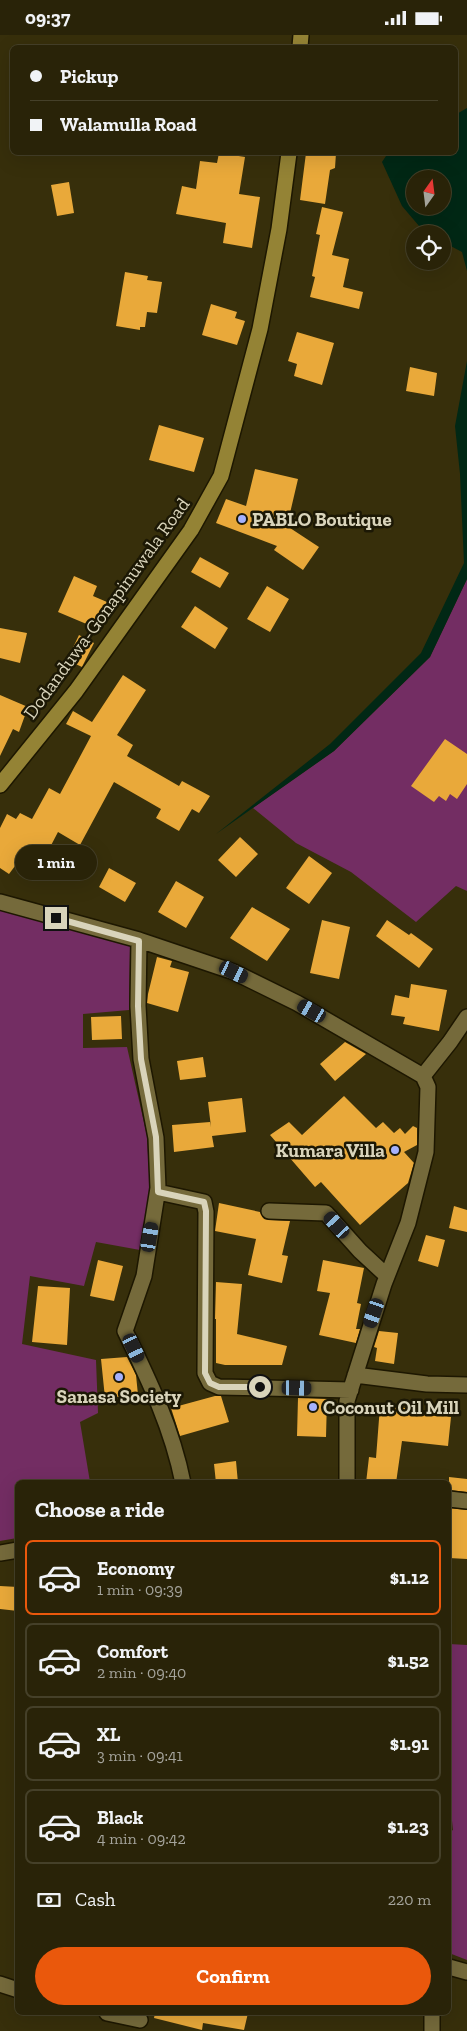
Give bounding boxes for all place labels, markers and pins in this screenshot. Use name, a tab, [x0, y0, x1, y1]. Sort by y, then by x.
place label: PABLO Boutique	[252, 508, 392, 531]
marker: PABLO Boutique	[236, 513, 248, 525]
place label: Kumara Villa	[276, 1139, 385, 1162]
marker: Kumara Villa	[389, 1144, 401, 1156]
marker: Sanasa Society	[113, 1371, 125, 1383]
place label: Sanasa Society	[57, 1385, 181, 1408]
place label: Coconut Oil Mill	[323, 1396, 460, 1419]
marker: Coconut Oil Mill	[307, 1401, 319, 1413]

